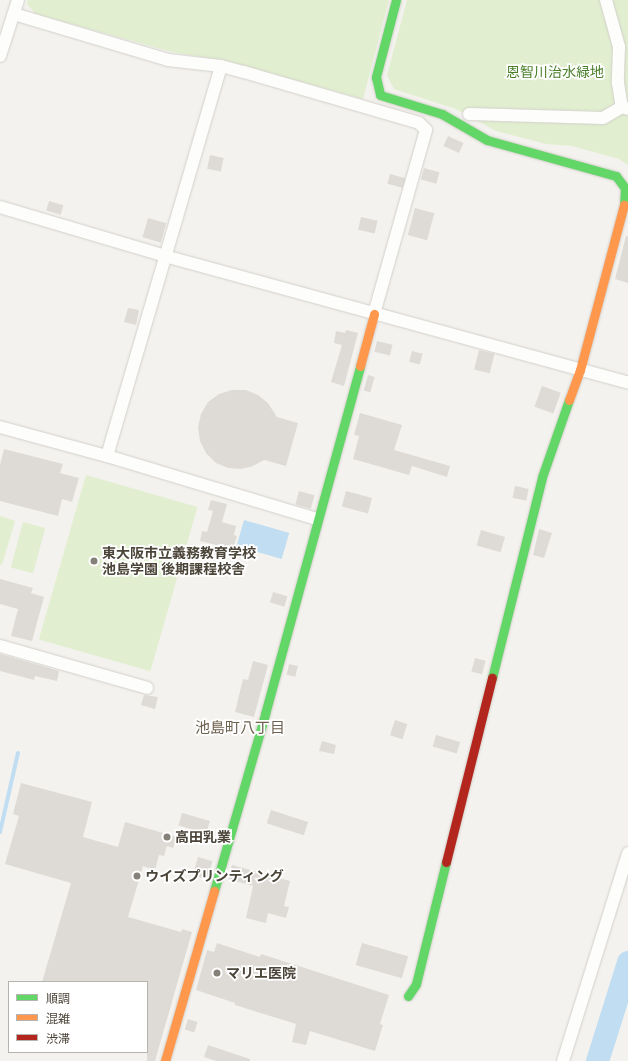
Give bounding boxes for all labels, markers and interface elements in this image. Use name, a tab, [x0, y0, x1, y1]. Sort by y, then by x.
park label: 恩智川治水緑地	[506, 64, 604, 80]
place label: 東大阪市立義務教育学校 池島学園 後期課程校舎	[102, 545, 256, 578]
marker: 東大阪市立義務教育学校 池島学園 後期課程校舎	[89, 556, 99, 566]
district label: 池島町八丁目	[195, 719, 285, 737]
place label: 高田乳業	[175, 829, 231, 845]
marker: 高田乳業	[162, 832, 172, 842]
place label: ウイズプリンティング	[145, 868, 285, 884]
marker: ウイズプリンティング	[132, 871, 142, 881]
place label: マリエ医院	[226, 965, 296, 981]
marker: マリエ医院	[211, 967, 223, 979]
legend	[8, 981, 148, 1053]
text: 順調	[46, 992, 70, 1005]
text: 混雑	[46, 1012, 70, 1025]
text: 渋滞	[46, 1032, 70, 1045]

